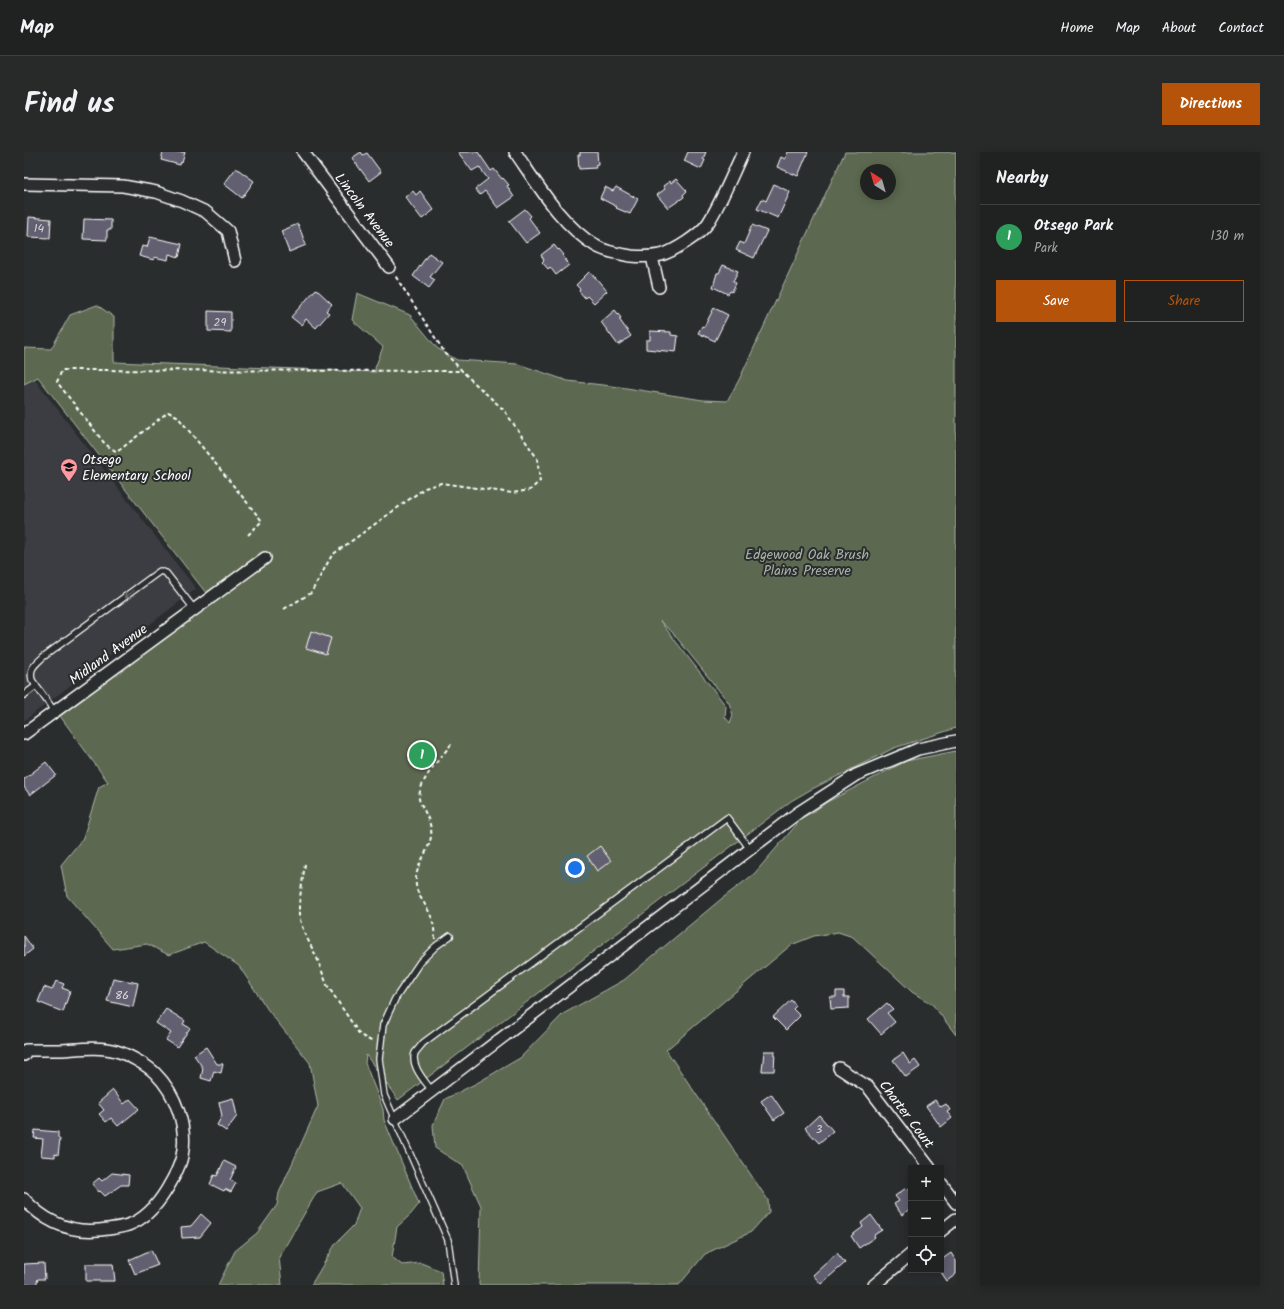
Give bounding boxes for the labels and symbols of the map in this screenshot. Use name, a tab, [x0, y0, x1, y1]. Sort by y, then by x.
north arrow	[860, 164, 896, 200]
street label: Lincoln Avenue	[329, 169, 400, 253]
house number: 14	[34, 219, 45, 238]
house number: 29	[214, 313, 227, 332]
place label: Otsego Elementary School	[82, 449, 191, 487]
school or university icon: Otsego Elementary School	[59, 457, 79, 482]
park label: Edgewood Oak Brush Plains Preserve	[745, 544, 869, 582]
one-way arrow	[123, 590, 134, 598]
street label: Midland Avenue	[65, 618, 153, 691]
pin: 1	[409, 740, 435, 770]
your location	[565, 858, 585, 878]
house number: 86	[115, 986, 129, 1005]
street label: Charter Court	[873, 1076, 940, 1154]
house number: 3	[816, 1120, 823, 1139]

